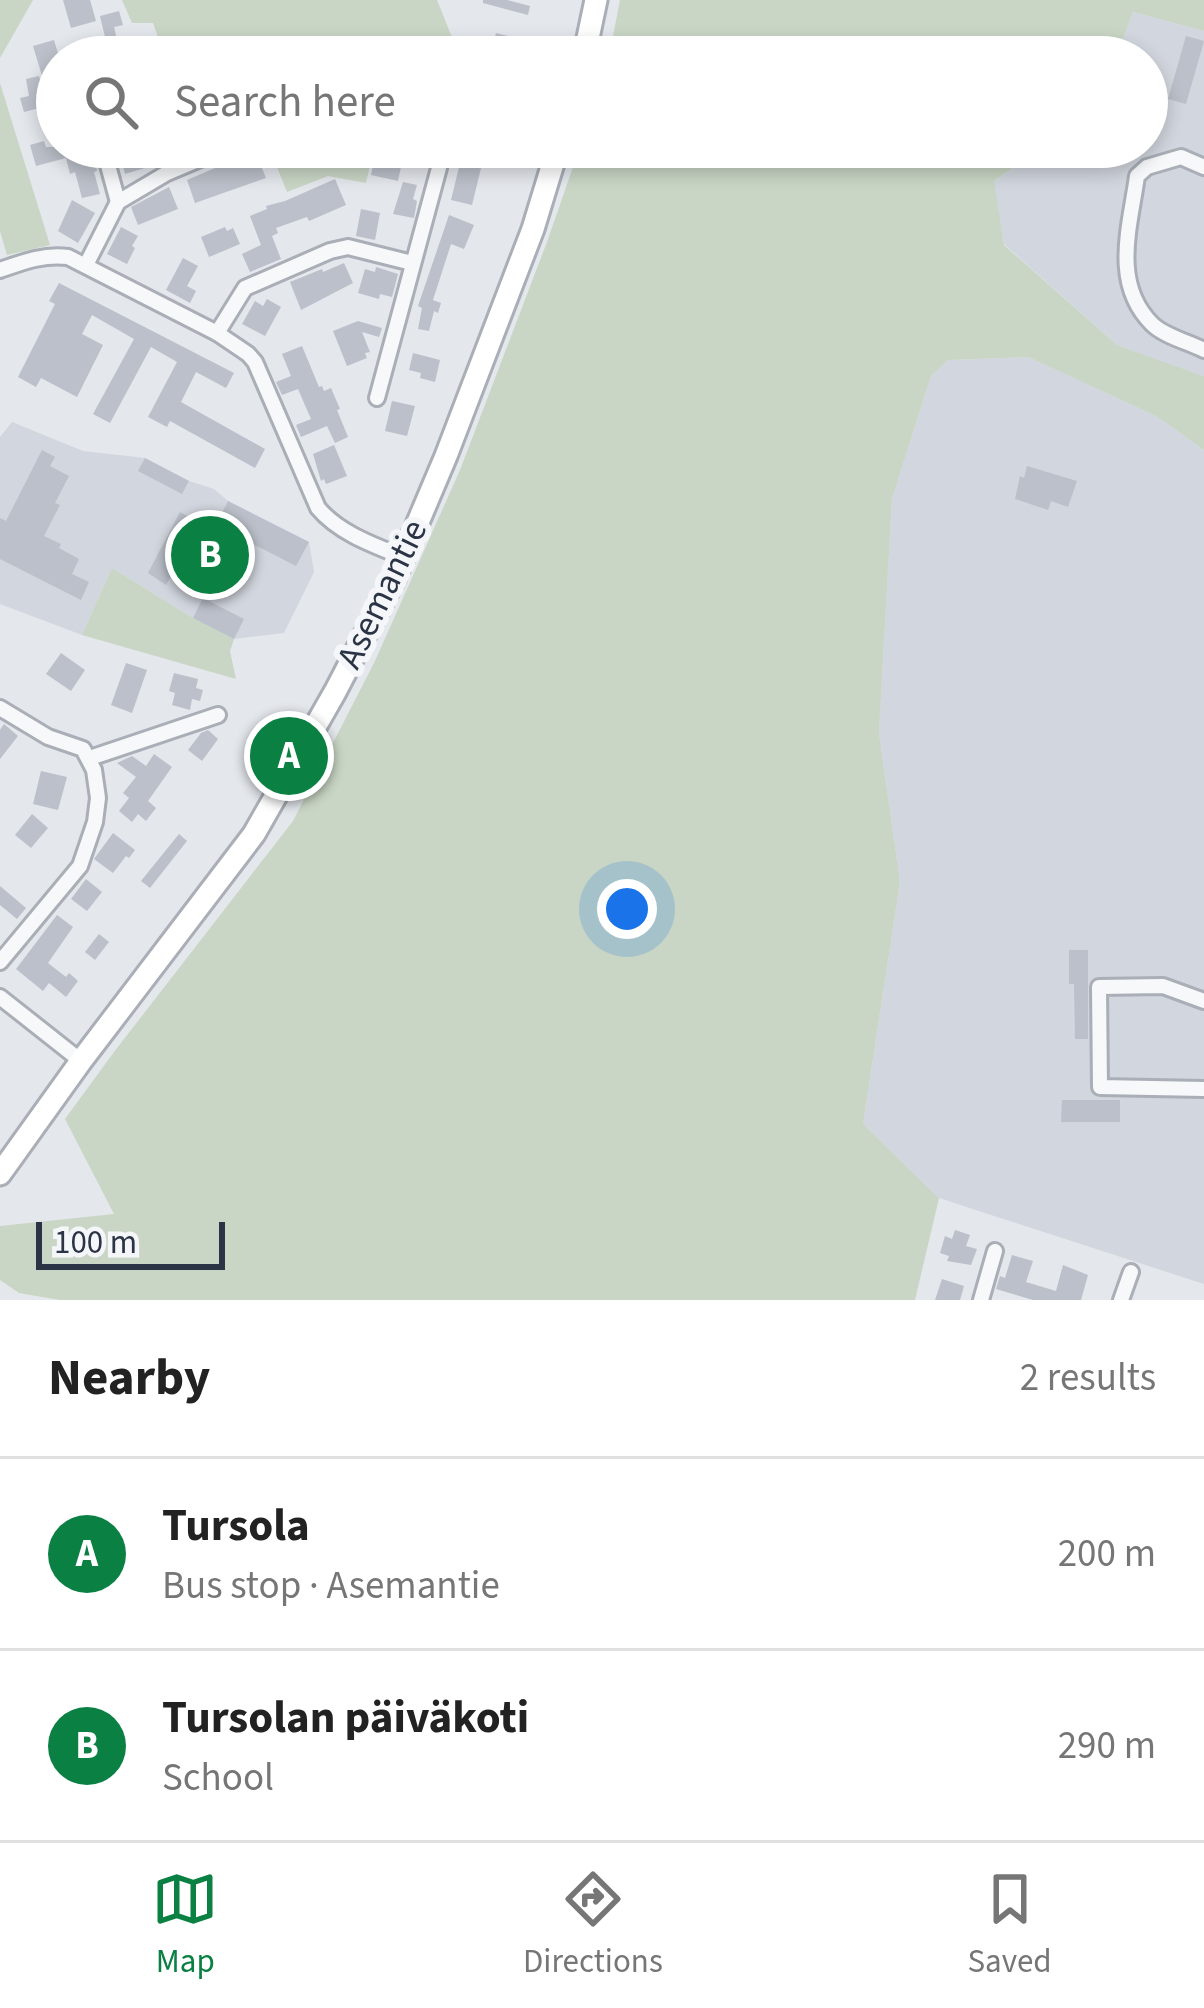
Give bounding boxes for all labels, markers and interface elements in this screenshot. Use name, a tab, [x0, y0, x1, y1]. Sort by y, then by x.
search box	[36, 36, 1168, 168]
icon: search	[78, 69, 144, 135]
text: Search here	[174, 70, 396, 134]
pin: B	[171, 510, 249, 600]
street label: Asemantie	[324, 511, 440, 677]
pin: A	[250, 711, 328, 801]
your location	[597, 879, 657, 939]
scale bar	[36, 1216, 225, 1269]
text: 100 m	[54, 1219, 137, 1266]
text: Nearby	[48, 1342, 210, 1414]
text: 2 results	[1020, 1350, 1156, 1406]
text: Tursola	[162, 1494, 310, 1558]
text: A	[76, 1526, 98, 1582]
text: 200 m	[1058, 1526, 1156, 1582]
text: Bus stop · Asemantie	[162, 1558, 500, 1614]
text: Tursolan päiväkoti	[162, 1686, 529, 1750]
text: B	[75, 1718, 99, 1774]
text: 290 m	[1058, 1718, 1156, 1774]
text: School	[162, 1750, 274, 1806]
tab: Map	[152, 1866, 218, 1985]
tab: Directions	[523, 1866, 663, 1985]
tab: Saved	[967, 1866, 1052, 1985]

